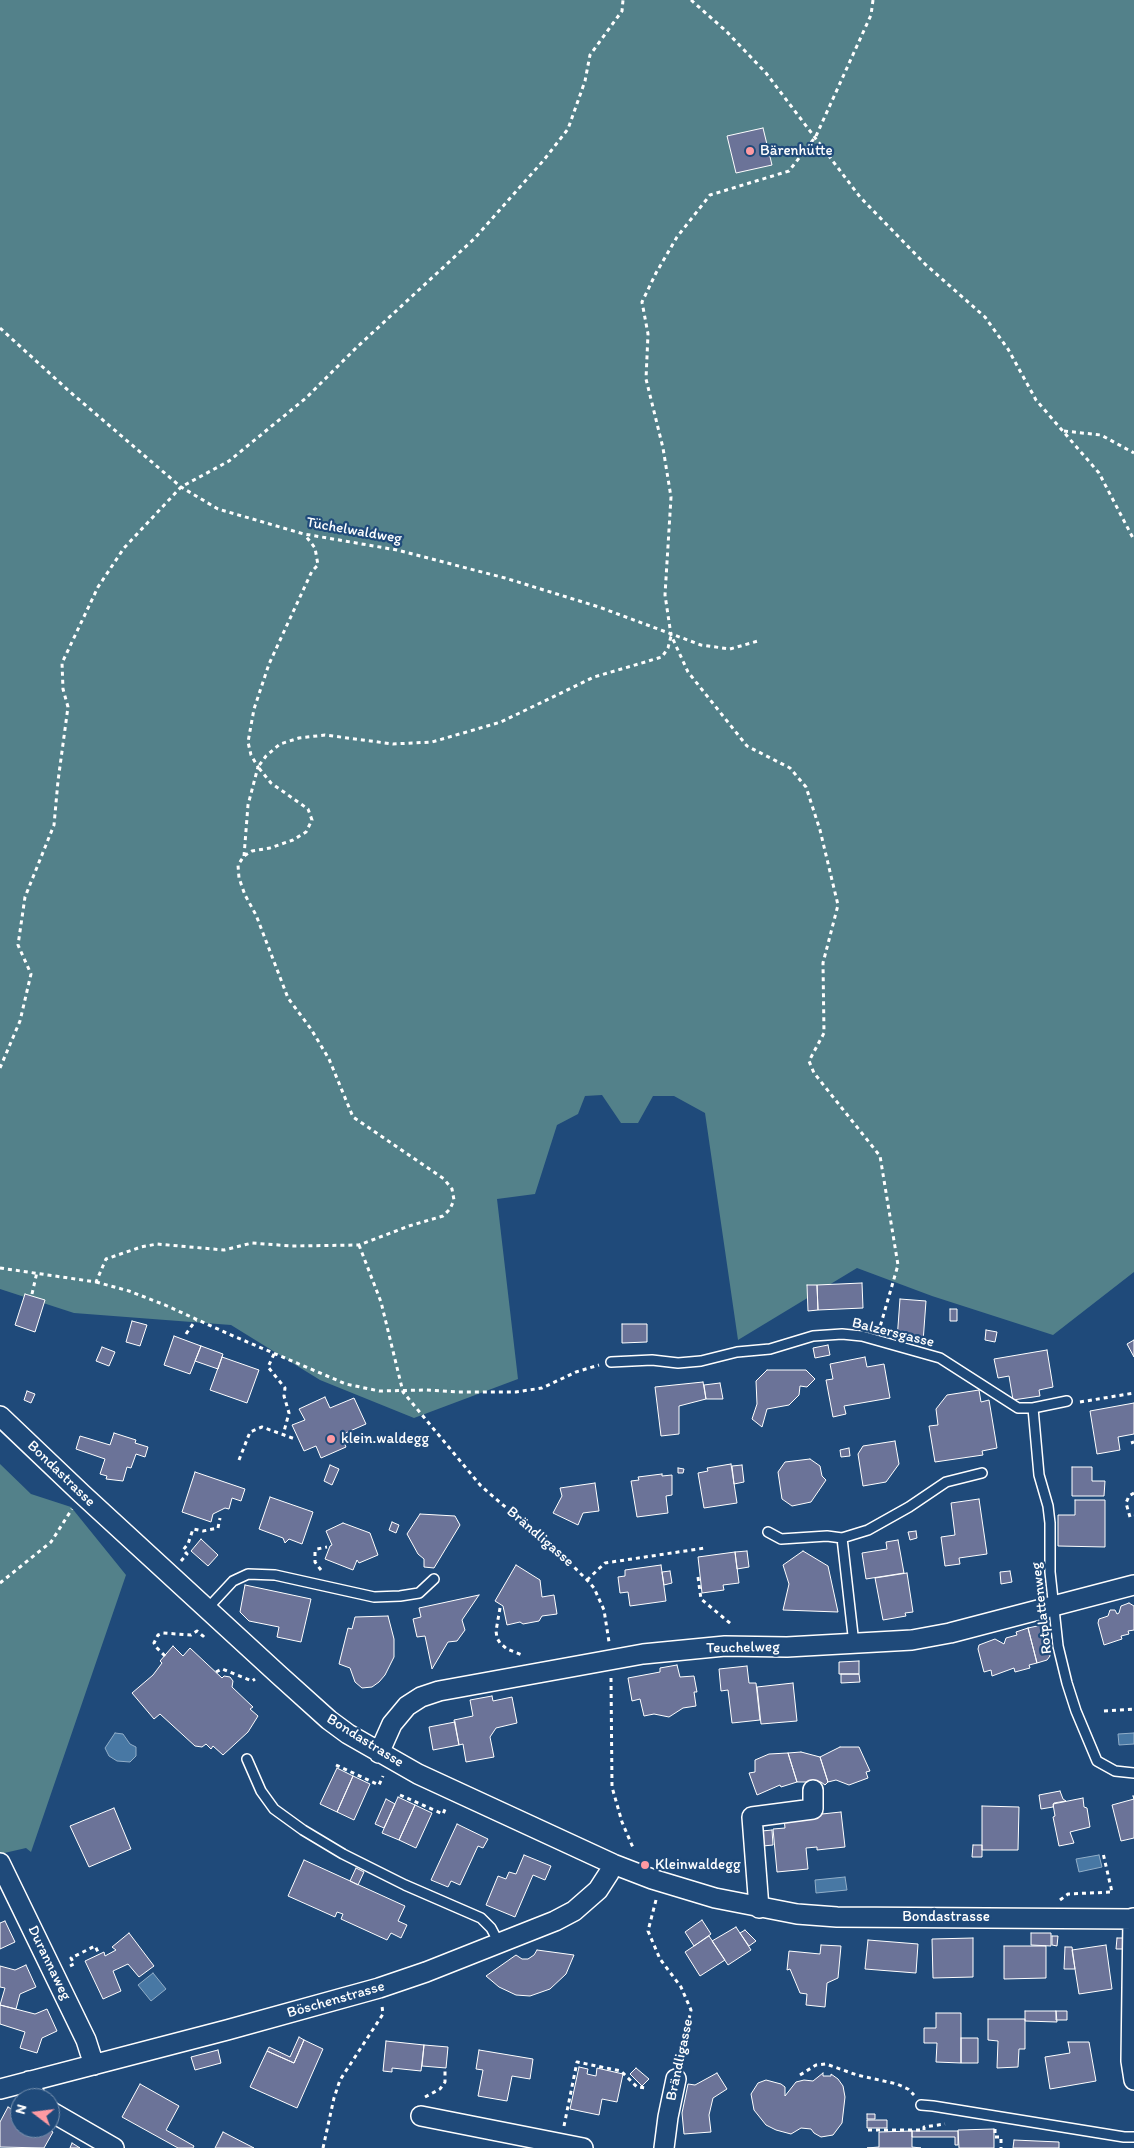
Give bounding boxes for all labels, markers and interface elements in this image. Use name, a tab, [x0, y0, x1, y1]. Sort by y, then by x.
place label: Bärenhütte	[760, 142, 833, 160]
marker: Bärenhütte	[744, 145, 756, 157]
street label: Tüchelwaldweg	[305, 514, 403, 548]
street label: Balzersgasse	[850, 1314, 936, 1352]
place label: klein.waldegg	[341, 1430, 429, 1448]
marker: klein.waldegg	[325, 1433, 337, 1445]
street label: Bondastrasse	[23, 1437, 99, 1511]
street label: Brändligasse	[503, 1503, 577, 1571]
street label: Rotplattenweg	[1027, 1561, 1057, 1655]
street label: Teuchelweg	[706, 1638, 780, 1658]
street label: Bondastrasse	[323, 1710, 407, 1772]
place label: Kleinwaldegg	[655, 1856, 741, 1874]
marker: Kleinwaldegg	[639, 1859, 651, 1871]
street label: Bondastrasse	[902, 1908, 990, 1926]
street label: Durannaweg	[23, 1923, 75, 2003]
street label: Böschenstrasse	[285, 1977, 387, 2023]
street label: Brändligasse	[663, 2017, 697, 2103]
north arrow	[10, 2088, 60, 2138]
text: N	[12, 2102, 30, 2116]

